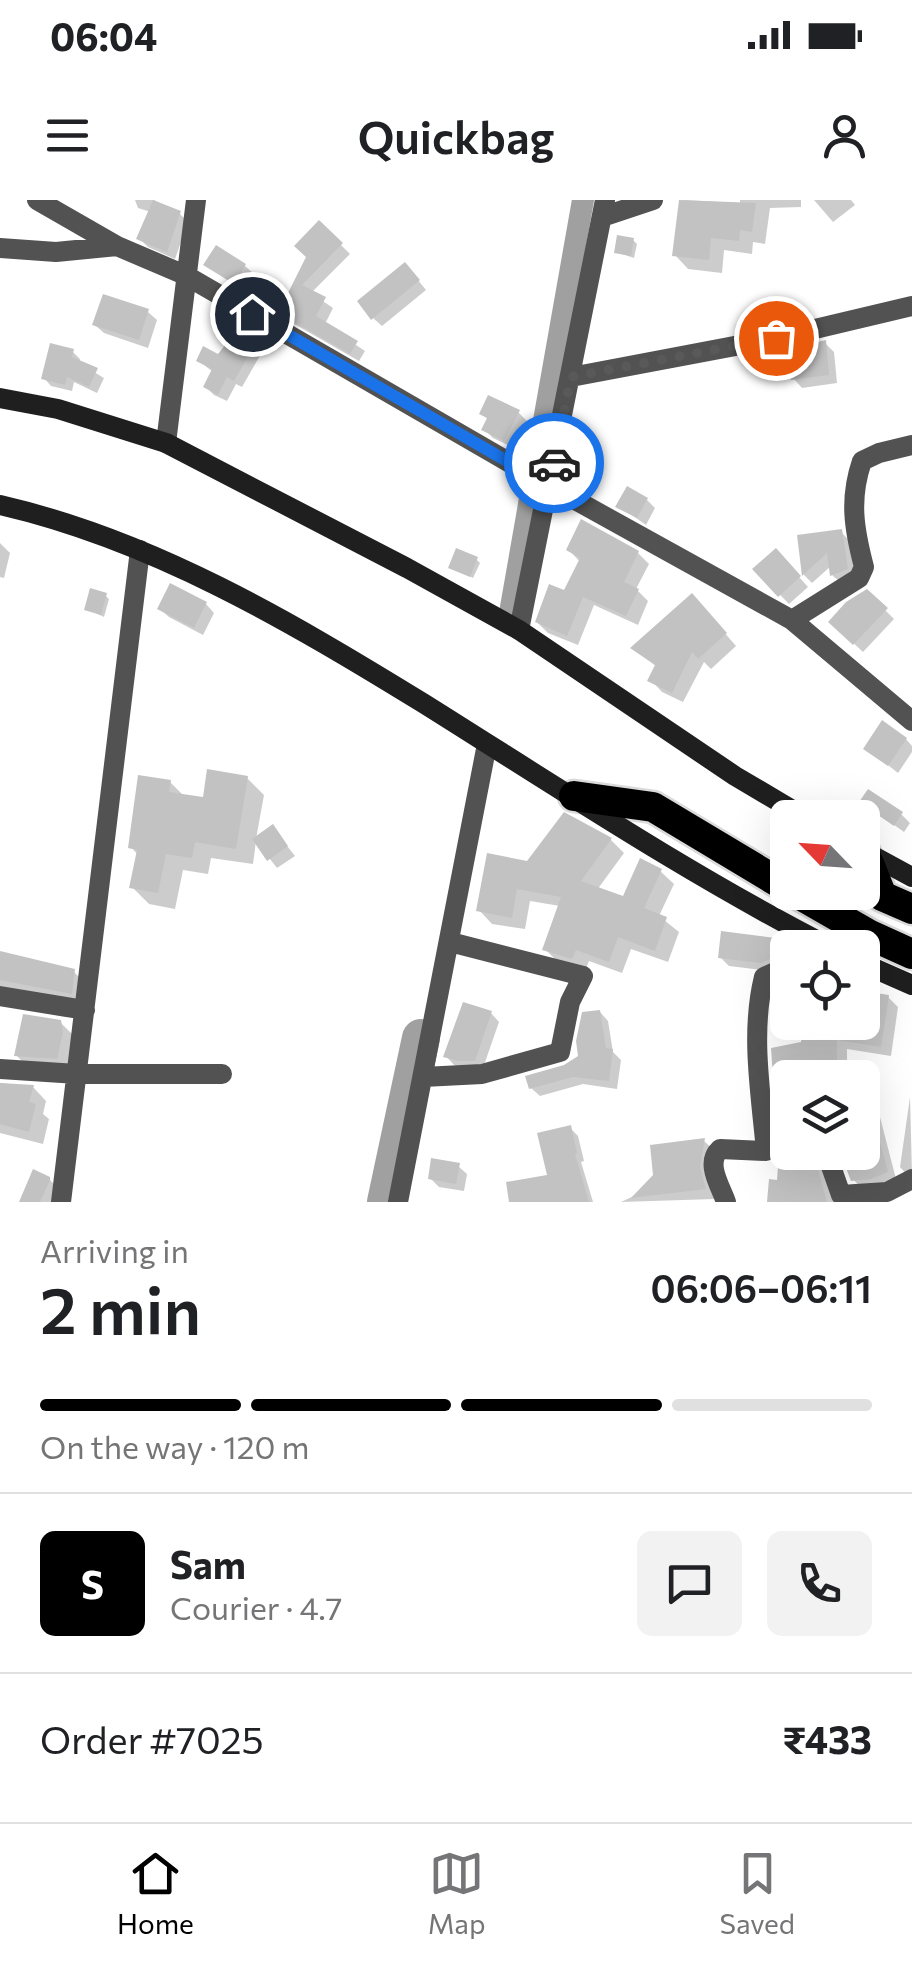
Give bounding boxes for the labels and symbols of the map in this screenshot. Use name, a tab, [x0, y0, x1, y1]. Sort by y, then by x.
pin	[210, 272, 295, 357]
pin	[734, 296, 819, 381]
courier	[504, 413, 604, 513]
north arrow	[770, 800, 880, 910]

